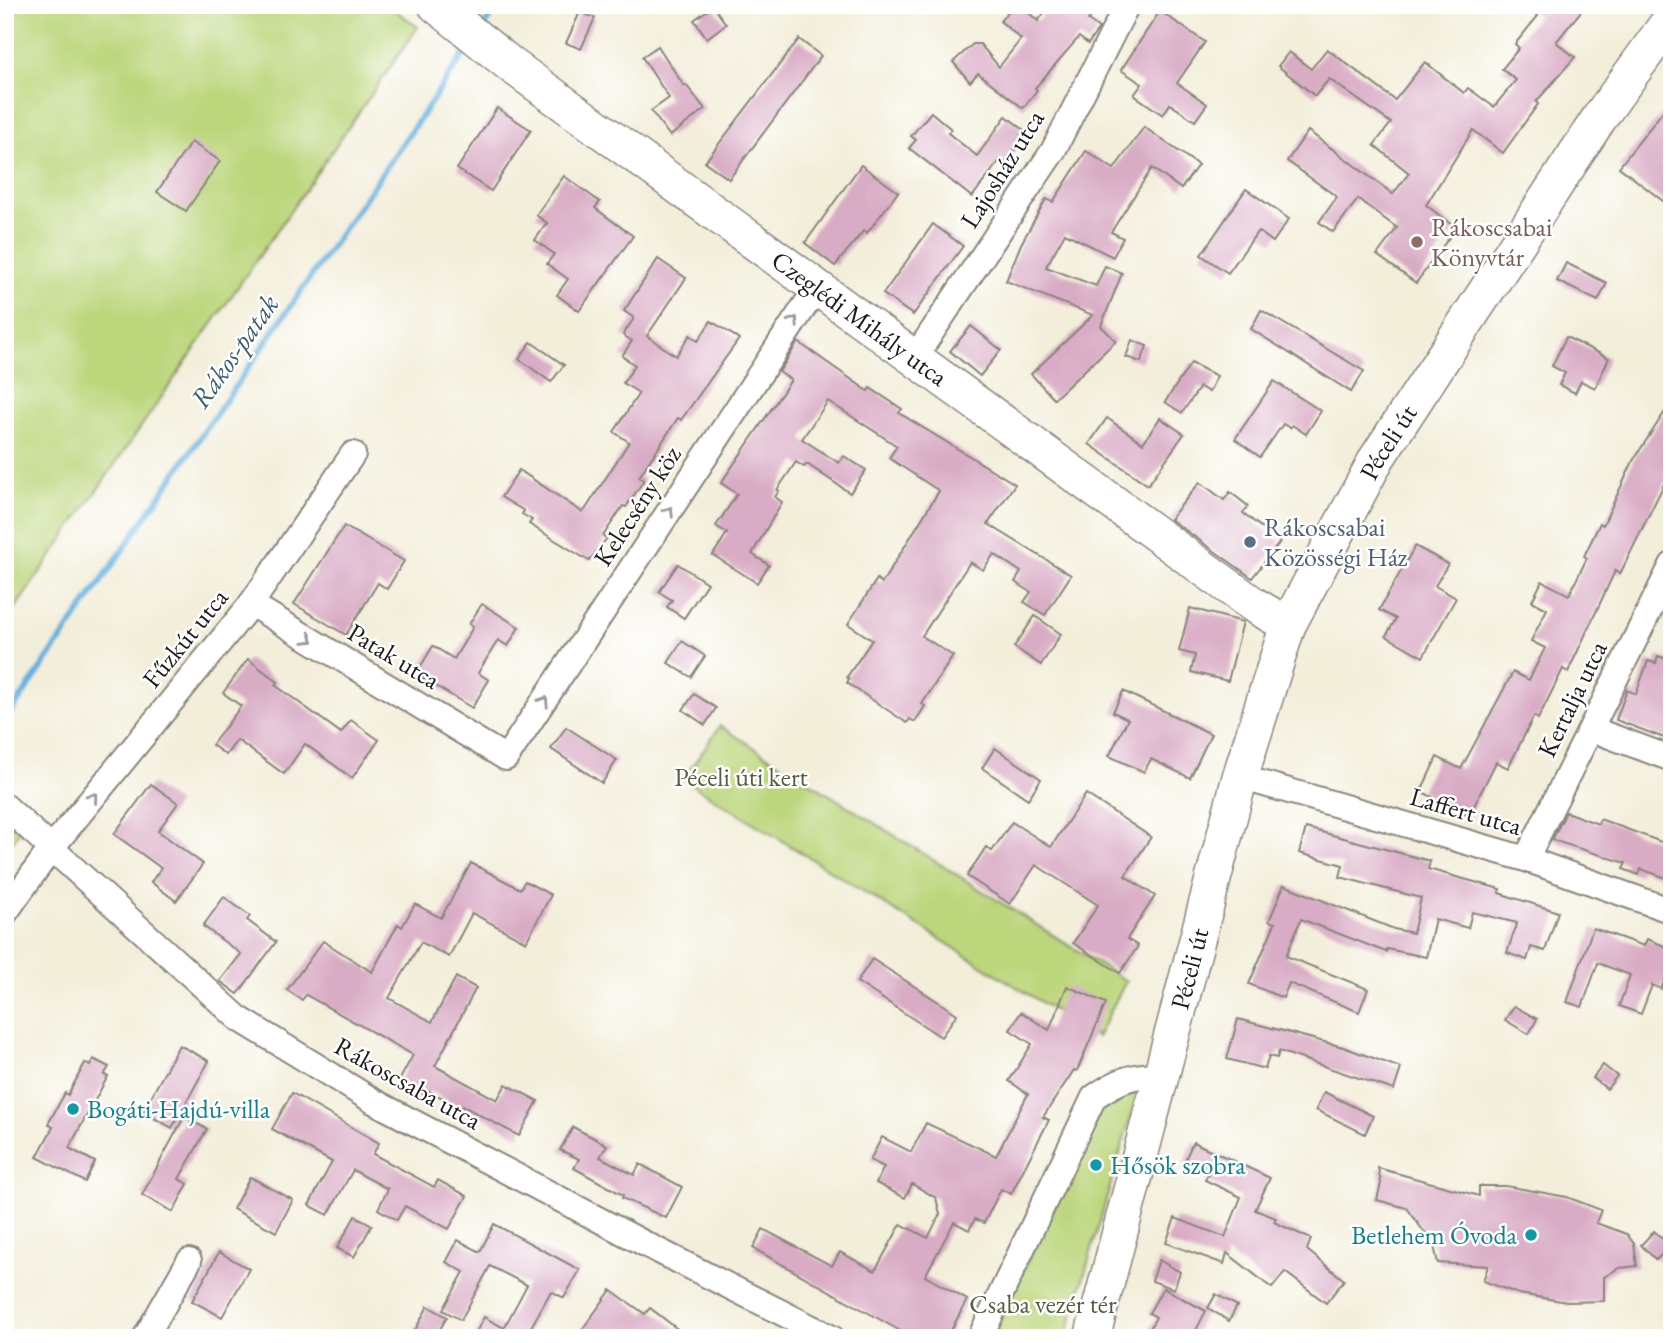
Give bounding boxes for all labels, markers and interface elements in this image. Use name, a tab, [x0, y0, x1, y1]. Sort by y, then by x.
street label: Lajosház utca	[952, 103, 1052, 234]
place label: Rákoscsabai Könyvtár	[1431, 210, 1552, 274]
marker: Rákoscsabai Könyvtár	[1409, 234, 1425, 250]
street label: Czeglédi Mihály utca	[765, 243, 955, 394]
water label: Rákos-patak	[182, 287, 287, 415]
one-way arrow	[786, 316, 799, 329]
street label: Péceli út	[1352, 398, 1424, 486]
street label: Kelecsény köz	[585, 439, 689, 573]
one-way arrow	[661, 506, 674, 519]
place label: Rákoscsabai Közösségi Ház	[1264, 510, 1408, 574]
marker: Rákoscsabai Közösségi Ház	[1242, 534, 1258, 550]
street label: Fűzkút utca	[134, 581, 236, 695]
street label: Patak utca	[342, 615, 447, 697]
one-way arrow	[302, 631, 315, 644]
street label: Kertalja utca	[1529, 635, 1615, 763]
one-way arrow	[536, 696, 549, 709]
park label: Péceli úti kert	[674, 760, 808, 794]
street label: Laffert utca	[1406, 779, 1526, 843]
one-way arrow	[85, 792, 97, 805]
street label: Péceli út	[1162, 924, 1216, 1013]
street label: Rákoscsaba utca	[329, 1029, 488, 1138]
place label: Bogáti-Hajdú-villa	[87, 1092, 271, 1126]
marker: Bogáti-Hajdú-villa	[65, 1101, 81, 1117]
place label: Hősök szobra	[1110, 1148, 1246, 1182]
marker: Hősök szobra	[1088, 1157, 1104, 1173]
place label: Betlehem Óvoda	[1351, 1218, 1518, 1252]
marker: Betlehem Óvoda	[1523, 1227, 1539, 1243]
park label: Csaba vezér tér	[969, 1287, 1117, 1321]

